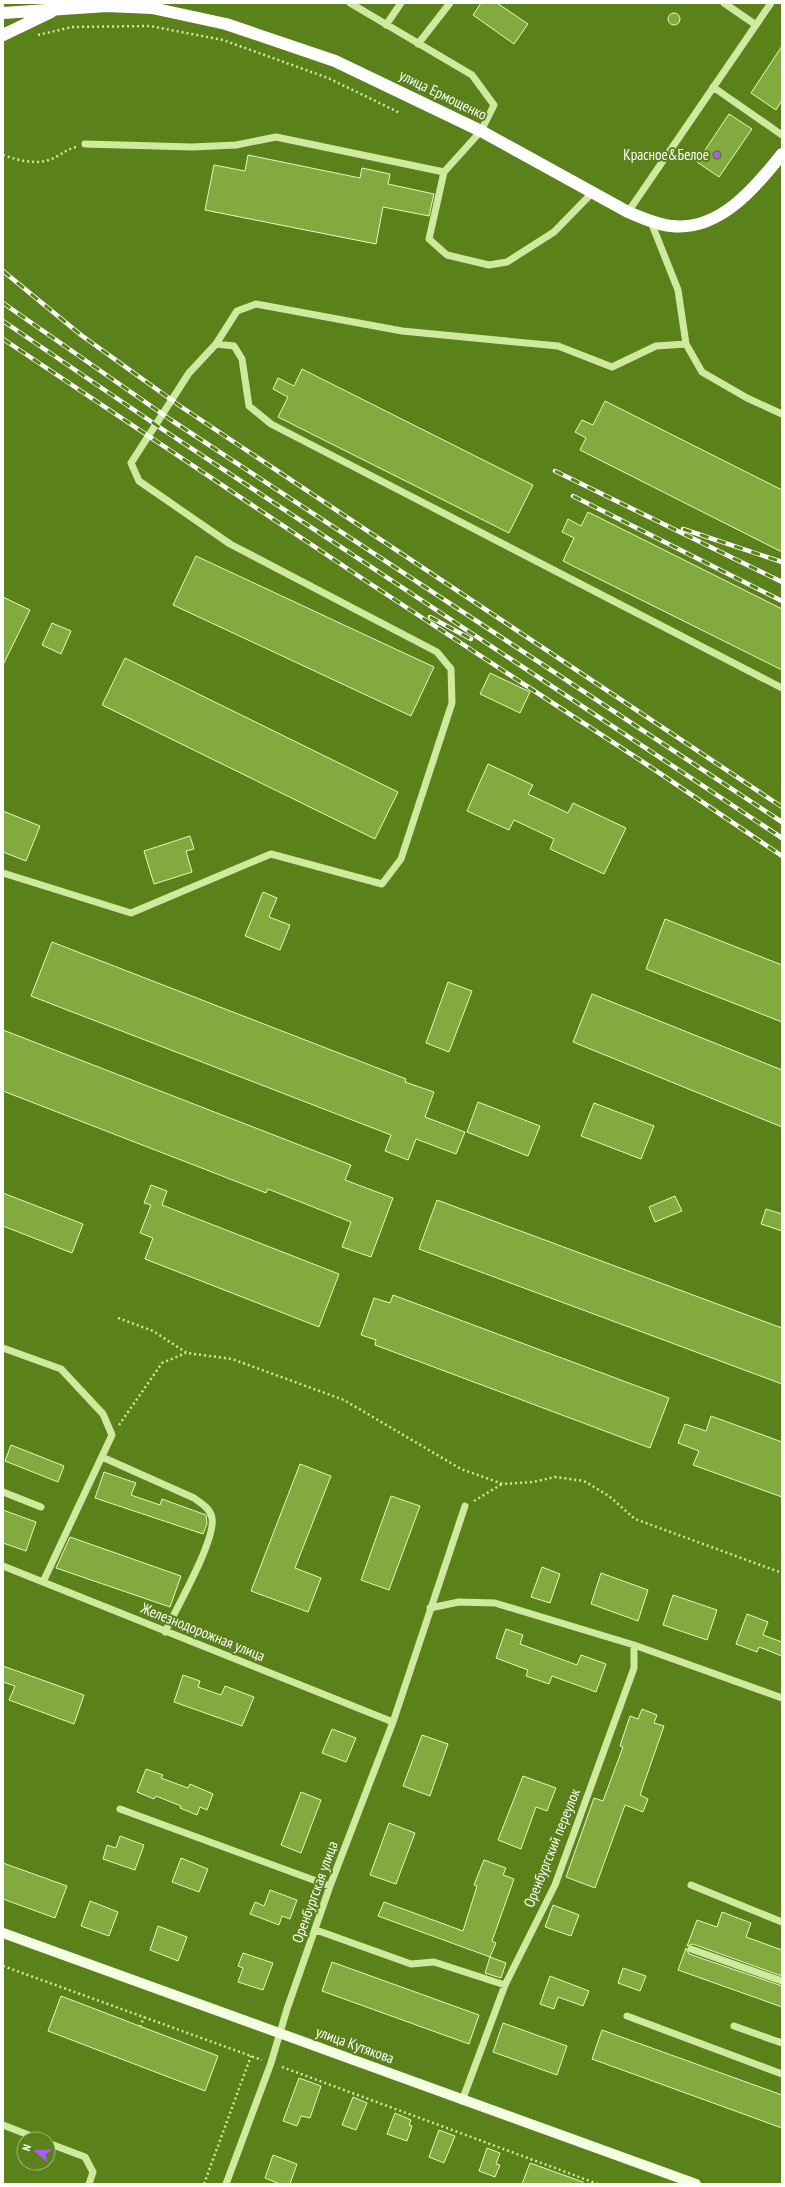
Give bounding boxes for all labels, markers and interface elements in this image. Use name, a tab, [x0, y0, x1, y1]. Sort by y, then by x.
street label: улица Ермощенко	[396, 65, 490, 124]
place label: Красное&Белое	[623, 145, 709, 164]
marker: Красное&Белое	[712, 150, 722, 160]
street label: Железнодорожная улица	[137, 1598, 268, 1665]
street label: Оренбургский переулок	[519, 1785, 584, 1910]
street label: Оренбургская улица	[287, 1838, 342, 1945]
street label: улица Кутякова	[313, 2022, 397, 2067]
north arrow	[16, 2131, 56, 2171]
text: N	[19, 2142, 34, 2153]

